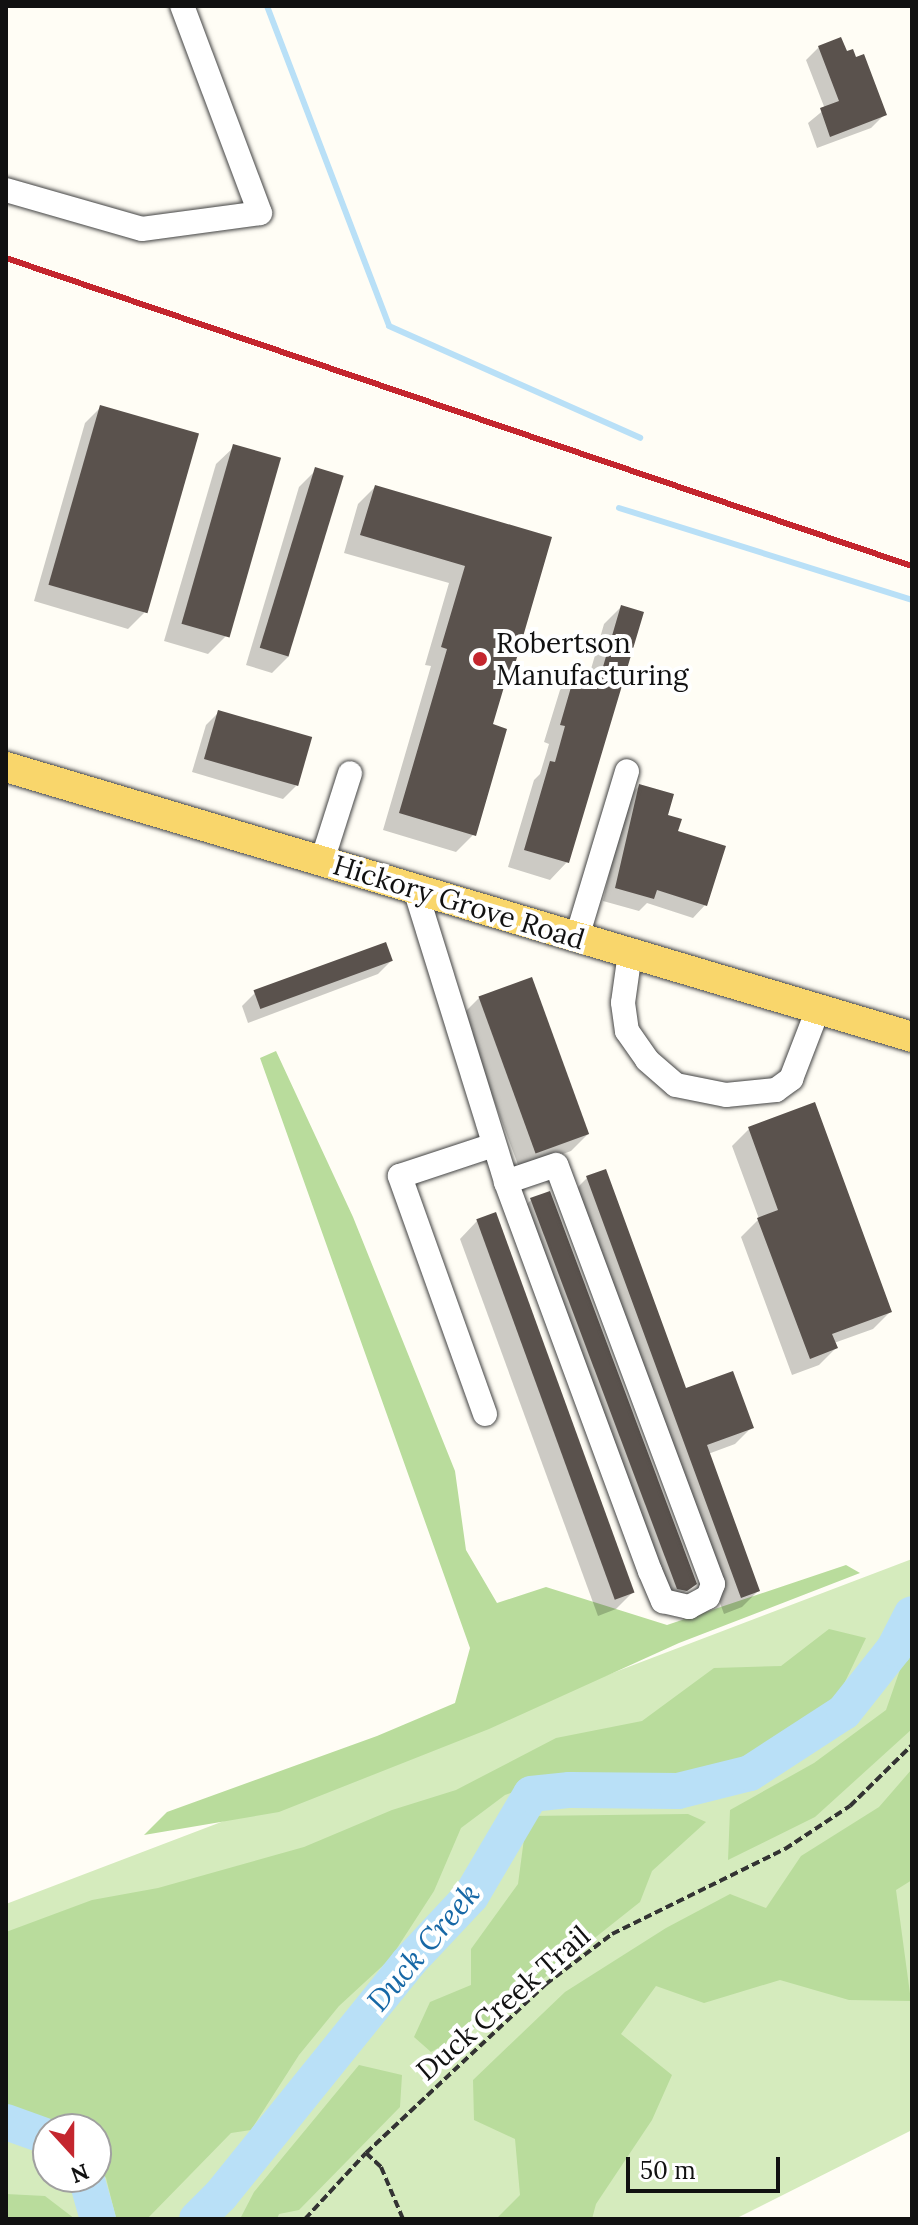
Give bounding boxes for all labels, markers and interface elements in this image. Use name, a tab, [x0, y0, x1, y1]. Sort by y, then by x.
place label: Robertson Manufacturing	[496, 626, 689, 692]
marker: Robertson Manufacturing	[471, 650, 489, 668]
street label: Hickory Grove Road	[329, 848, 589, 956]
water label: Duck Creek	[359, 1876, 487, 2018]
street label: Duck Creek Trail	[410, 1919, 596, 2087]
north arrow	[32, 2113, 112, 2193]
scale bar	[630, 2141, 784, 2191]
text: 50 m	[640, 2155, 696, 2186]
text: N	[67, 2157, 93, 2190]

